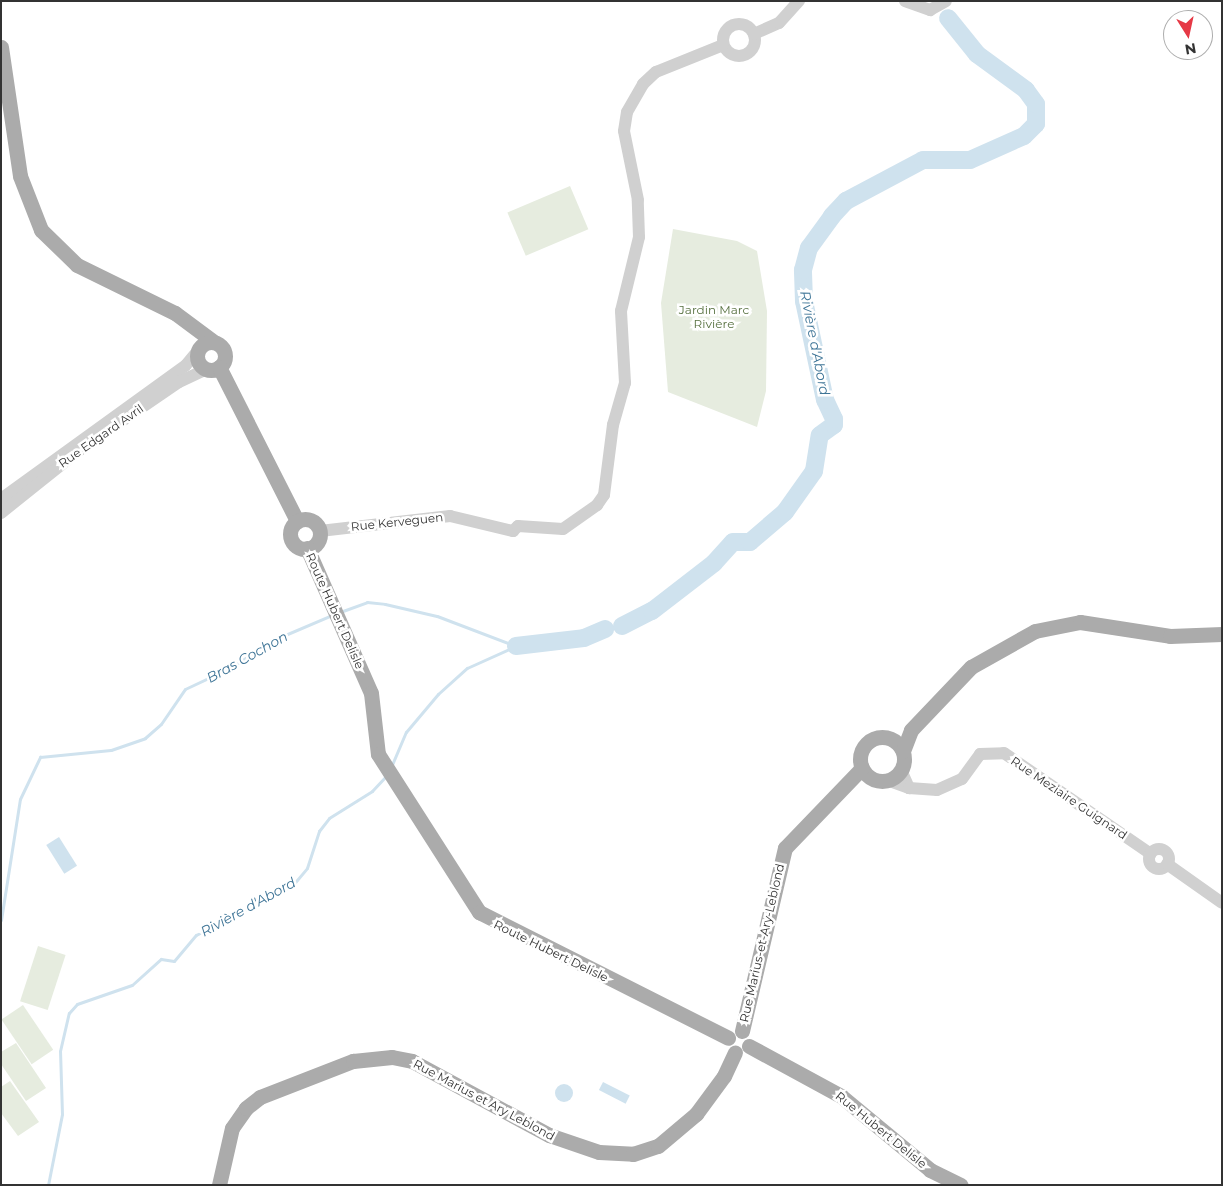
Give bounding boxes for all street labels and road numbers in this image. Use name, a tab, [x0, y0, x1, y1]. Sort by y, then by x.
street label: Rue Edgard Avril	[56, 401, 146, 471]
street label: Rue Kerveguen	[350, 510, 444, 534]
street label: Route Hubert Delisle	[303, 551, 367, 671]
street label: Rue Meziaire Guignard	[1008, 754, 1130, 842]
street label: Rue Marius-et-Ary-Leblond	[737, 862, 787, 1024]
street label: Route Hubert Delisle	[491, 917, 611, 985]
street label: Rue Marius et Ary Leblond	[411, 1056, 557, 1144]
street label: Rue Hubert Delisle	[832, 1089, 930, 1171]

